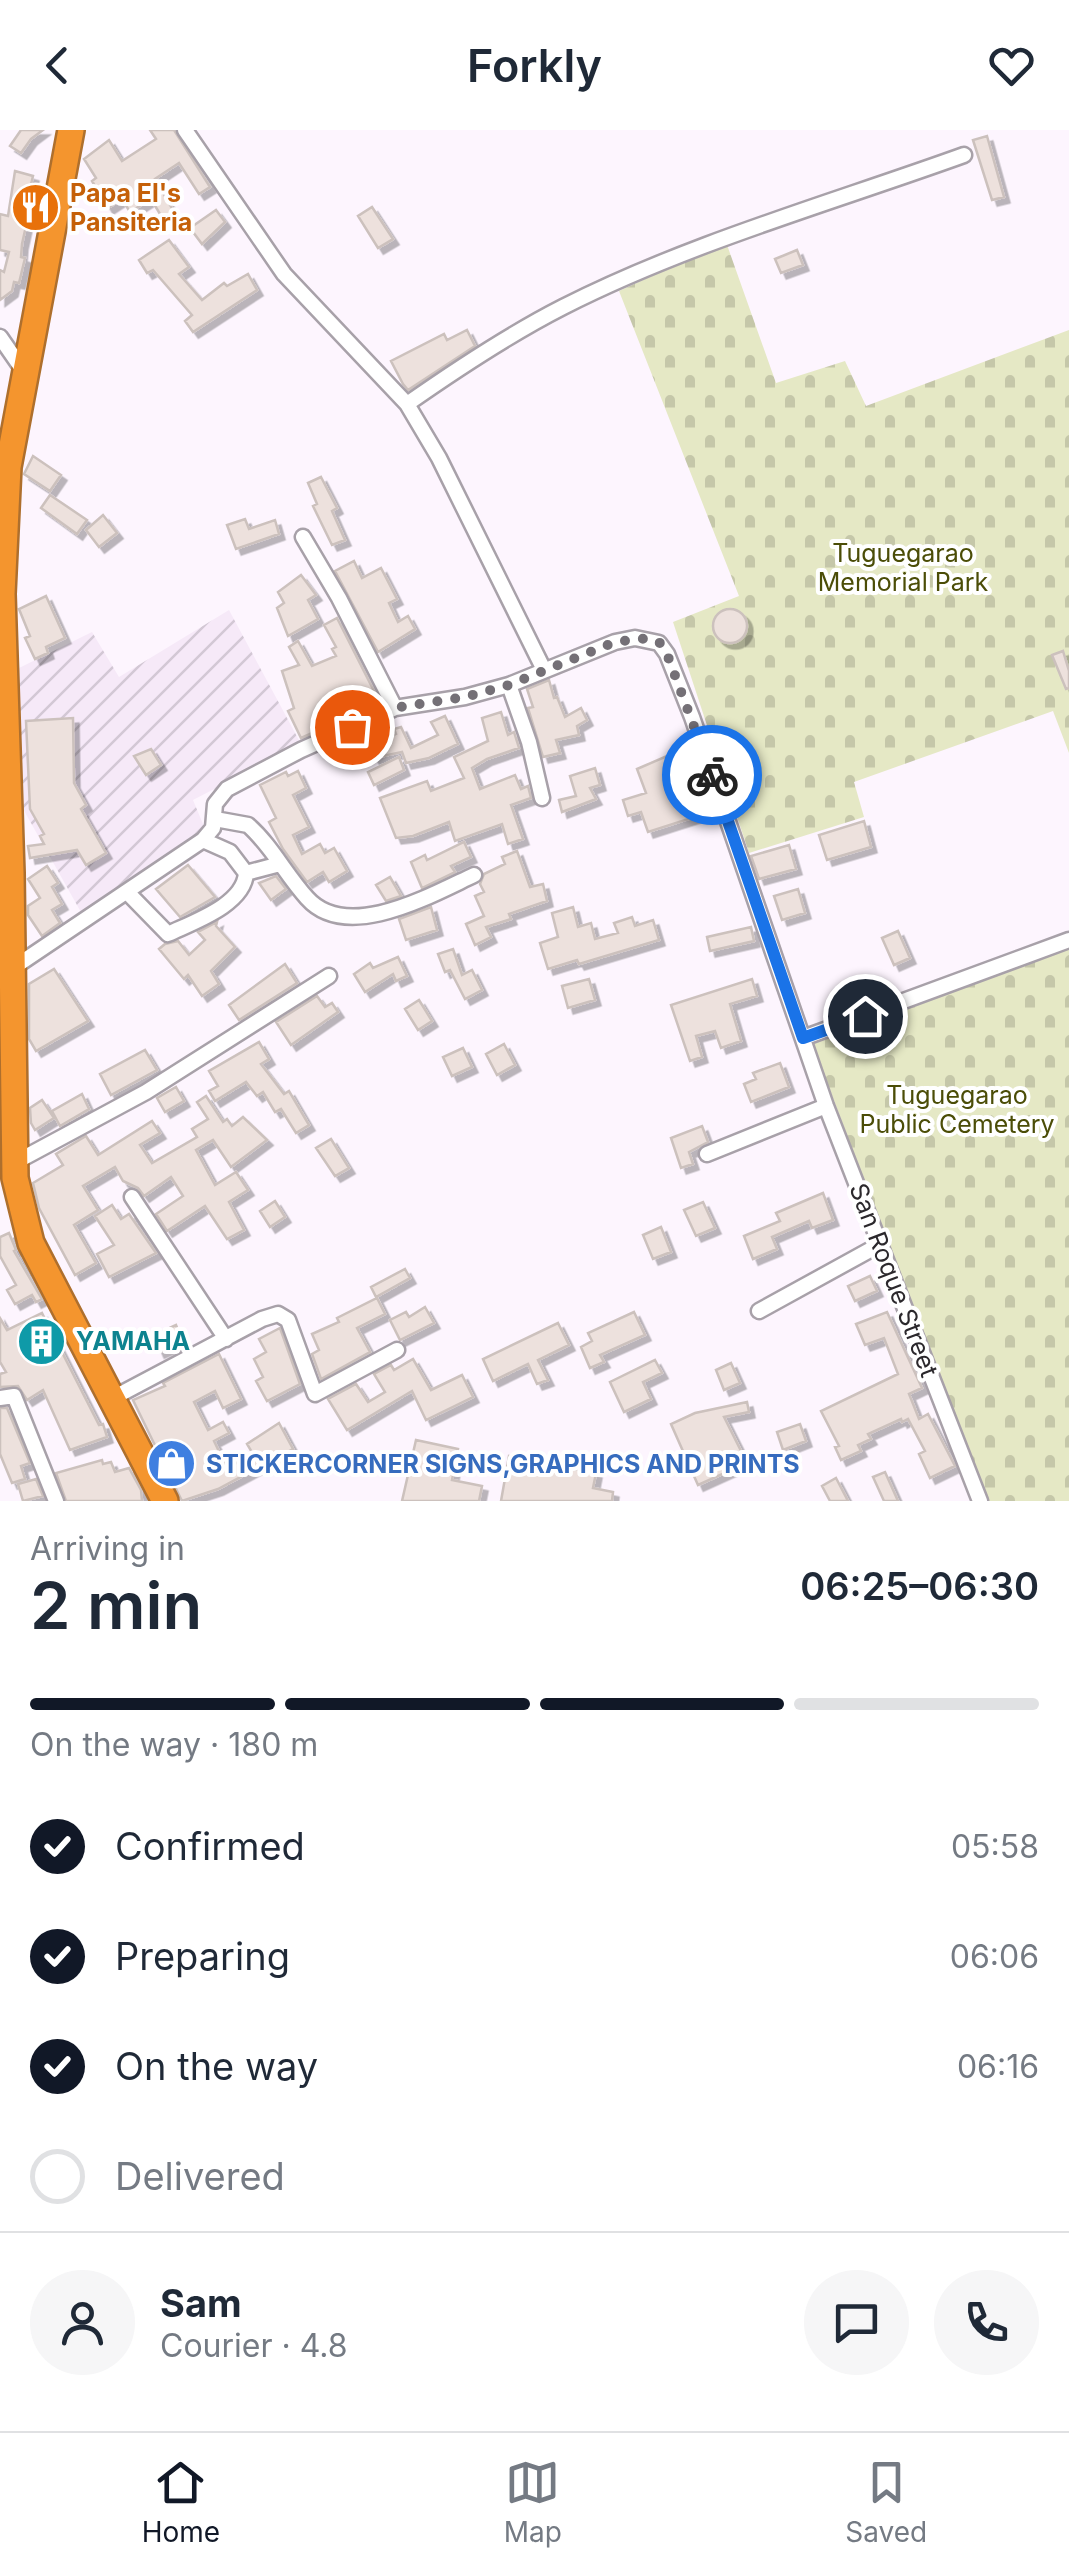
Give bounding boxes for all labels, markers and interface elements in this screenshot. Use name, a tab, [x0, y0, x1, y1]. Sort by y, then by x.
icon: back	[30, 38, 85, 93]
text: Forkly	[467, 38, 602, 93]
icon: heart	[984, 38, 1039, 93]
place label: Papa El's Pansiteria	[70, 178, 192, 237]
restaurant icon: Papa El's Pansiteria	[9, 181, 61, 233]
park label: Tuguegarao Memorial Park	[818, 538, 989, 597]
pin	[310, 685, 395, 770]
icon: bag	[325, 700, 380, 755]
courier	[662, 725, 762, 825]
icon: bike	[685, 748, 740, 803]
pin	[823, 974, 908, 1059]
icon: home	[838, 989, 893, 1044]
park label: Tuguegarao Public Cemetery	[859, 1080, 1055, 1139]
street label: San Roque Street	[843, 1179, 945, 1381]
building icon: YAMAHA	[15, 1315, 67, 1367]
place label: YAMAHA	[76, 1326, 191, 1356]
shop icon: STICKERCORNER SIGNS,GRAPHICS AND PRINTS	[145, 1438, 197, 1490]
place label: STICKERCORNER SIGNS,GRAPHICS AND PRINTS	[206, 1449, 800, 1479]
text: Arriving in	[30, 1529, 185, 1568]
text: 06:25–06:30	[800, 1563, 1039, 1609]
text: 2 min	[30, 1566, 202, 1645]
text: On the way · 180 m	[30, 1725, 318, 1764]
icon: check	[30, 1819, 85, 1874]
text: Confirmed	[115, 1823, 305, 1869]
text: 05:58	[951, 1827, 1039, 1866]
icon: check	[30, 1929, 85, 1984]
text: Preparing	[115, 1933, 290, 1979]
text: 06:06	[950, 1937, 1039, 1976]
icon: check	[30, 2039, 85, 2094]
text: On the way	[115, 2043, 318, 2089]
text: 06:16	[957, 2047, 1039, 2086]
text: Delivered	[115, 2153, 285, 2199]
button: person	[30, 2270, 135, 2375]
button: chat	[804, 2270, 909, 2375]
button: phone	[934, 2270, 1039, 2375]
text: Sam	[160, 2280, 242, 2326]
text: Courier · 4.8	[160, 2326, 348, 2365]
tab: Home	[142, 2455, 220, 2549]
tab: Map	[504, 2455, 562, 2549]
tab: Saved	[845, 2455, 927, 2549]

